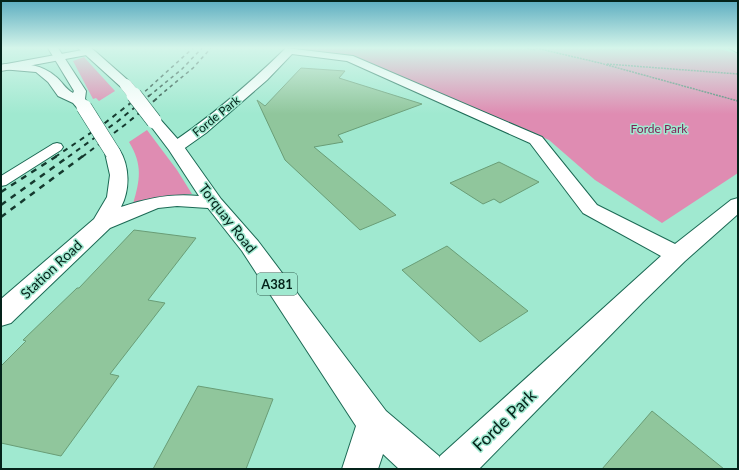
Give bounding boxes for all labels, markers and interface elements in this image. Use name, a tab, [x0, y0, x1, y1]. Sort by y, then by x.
street label: Forde Park	[189, 92, 243, 140]
park label: Forde Park	[631, 121, 688, 136]
street label: Torquay Road	[196, 180, 260, 256]
street label: Station Road	[17, 236, 85, 302]
road number: A381	[257, 273, 297, 295]
street label: Forde Park	[468, 384, 540, 455]

